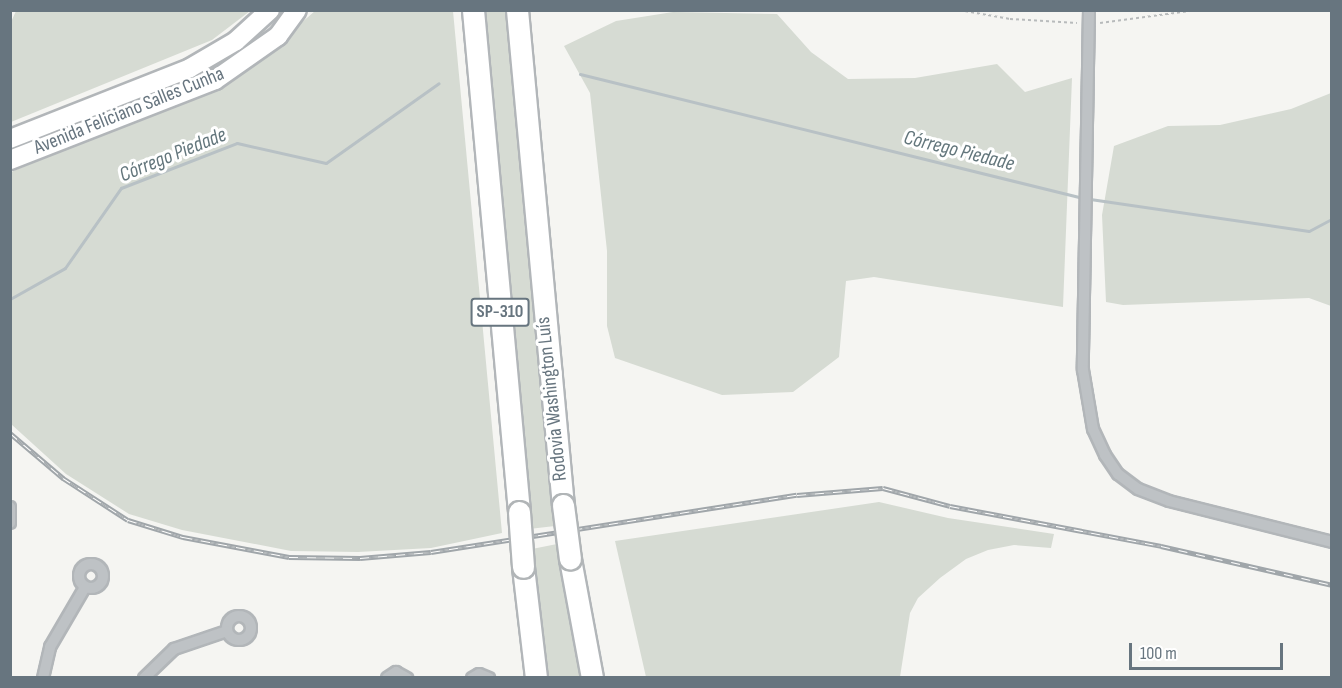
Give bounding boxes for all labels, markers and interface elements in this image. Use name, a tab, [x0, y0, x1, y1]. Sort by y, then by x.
street label: Avenida Feliciano Salles Cunha	[30, 62, 228, 160]
water label: Córrego Piedade	[116, 122, 230, 188]
water label: Córrego Piedade	[901, 125, 1017, 177]
road number: SP-310	[470, 297, 530, 327]
street label: Rodovia Washington Luís	[531, 316, 573, 482]
scale bar	[1132, 631, 1286, 669]
text: 100 m	[1140, 643, 1177, 664]

